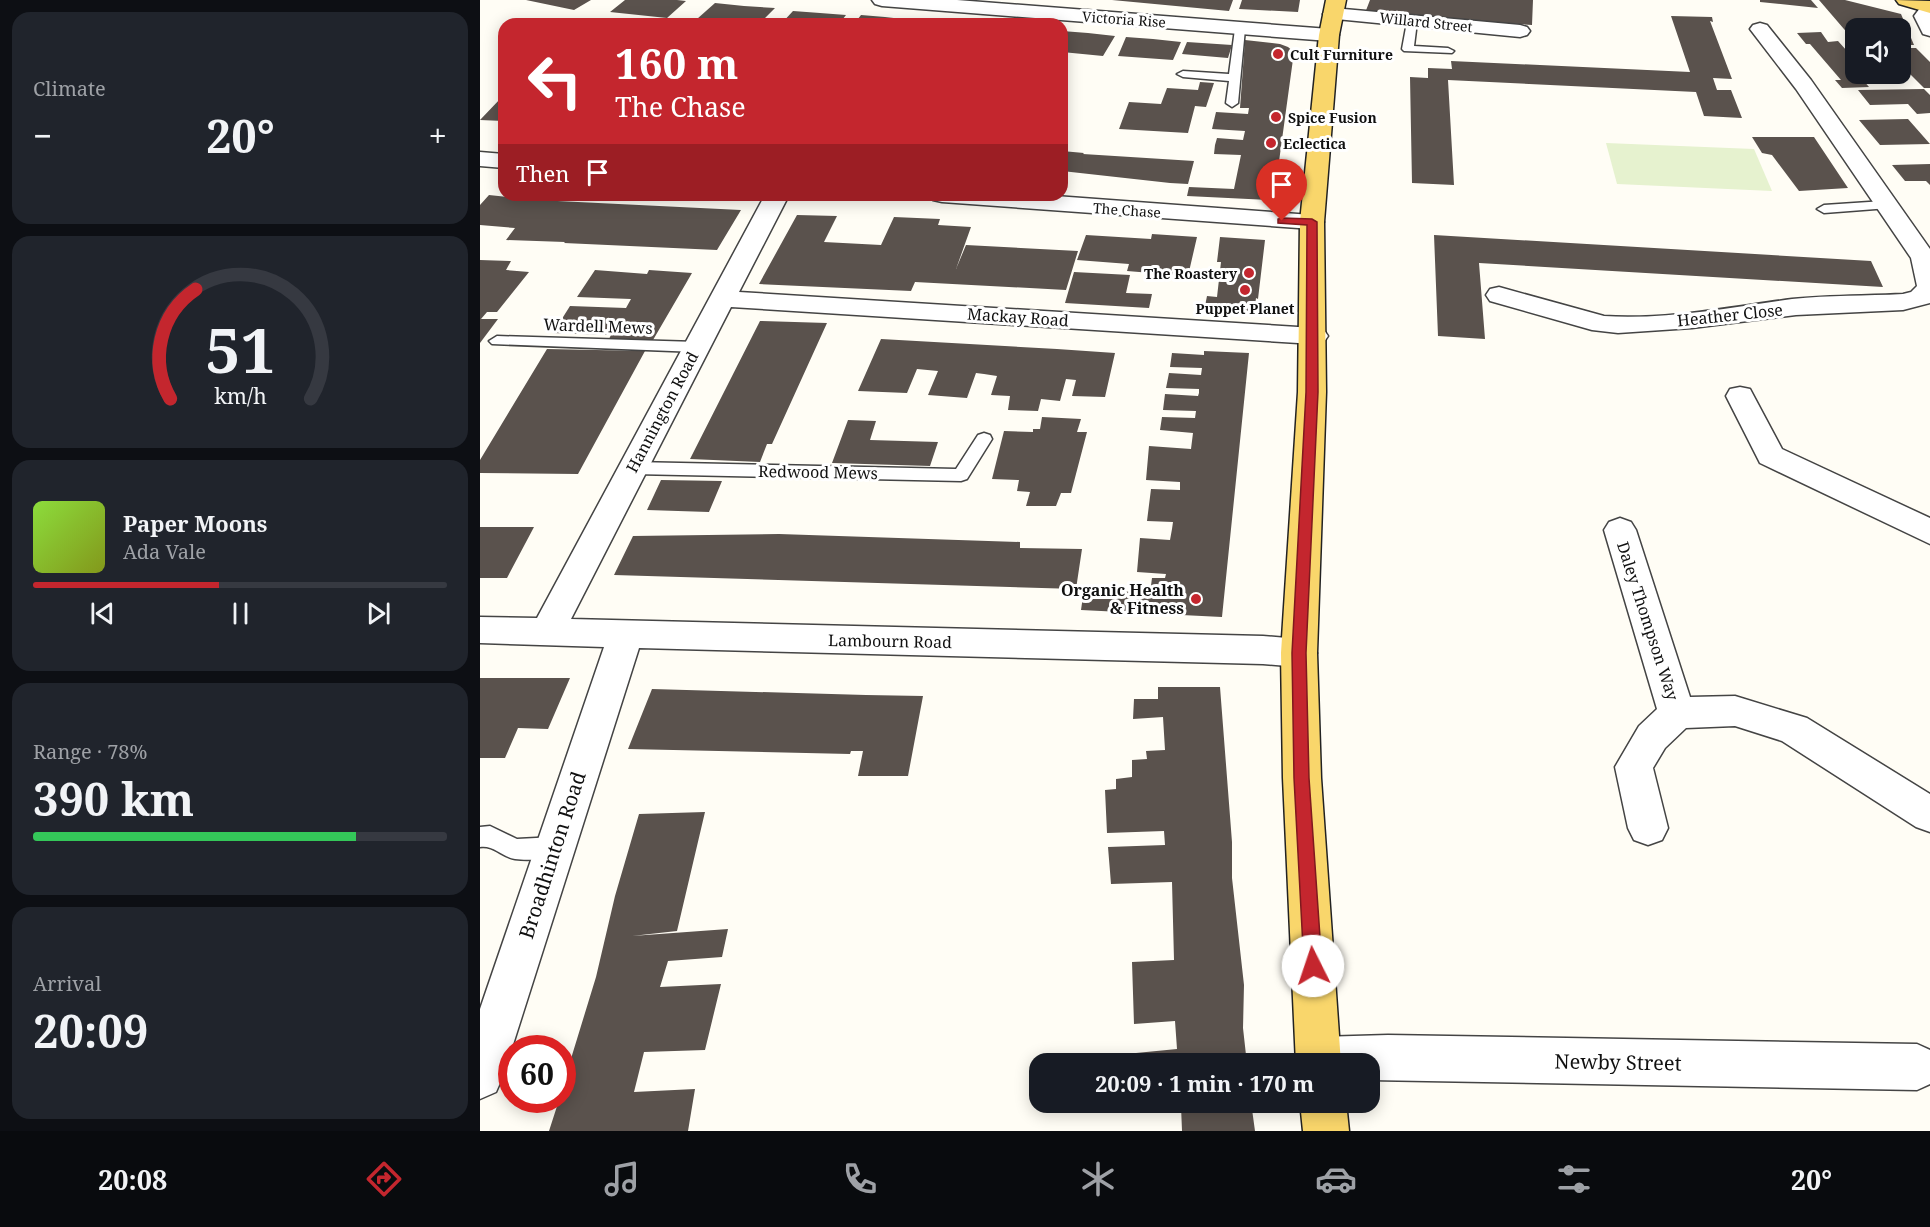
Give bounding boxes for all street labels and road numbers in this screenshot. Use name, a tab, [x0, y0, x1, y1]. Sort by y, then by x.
street label: Victoria Rise	[1081, 7, 1167, 31]
street label: Willard Street	[1378, 8, 1474, 36]
street label: The Chase	[1093, 198, 1161, 222]
street label: Heather Close	[1676, 299, 1784, 331]
street label: Mackay Road	[967, 302, 1070, 332]
street label: Wardell Mews	[543, 313, 653, 339]
street label: Hannington Road	[621, 347, 703, 476]
street label: Redwood Mews	[758, 460, 878, 484]
street label: Daley Thompson Way	[1612, 539, 1684, 704]
street label: Lambourn Road	[828, 629, 952, 653]
street label: Broadhinton Road	[512, 768, 592, 942]
street label: Newby Street	[1554, 1047, 1682, 1077]

